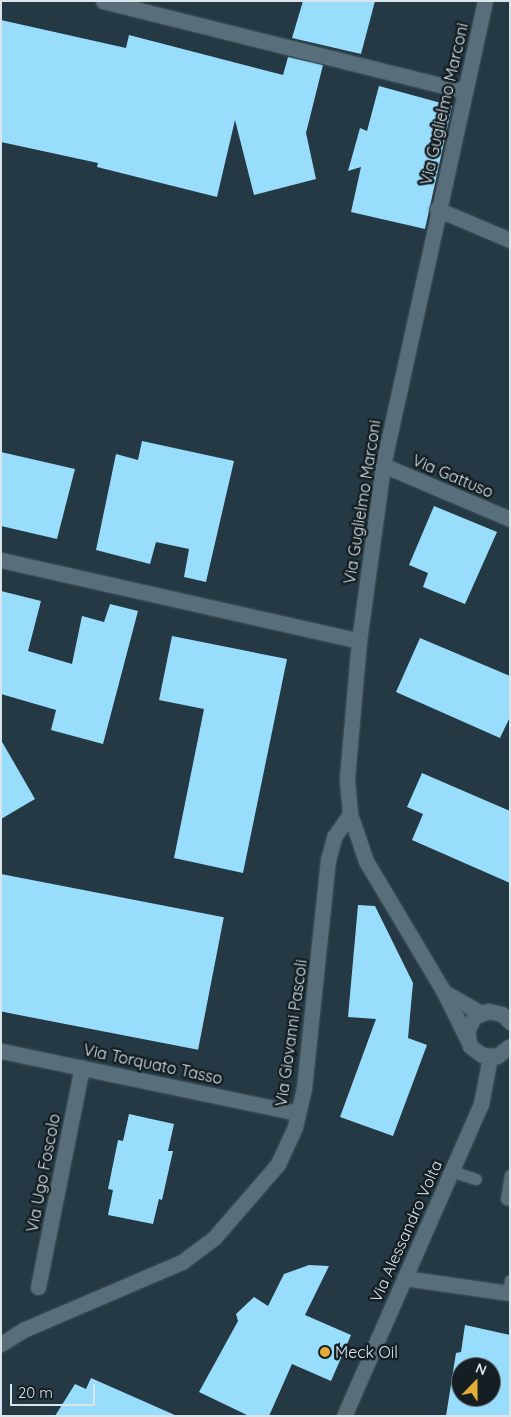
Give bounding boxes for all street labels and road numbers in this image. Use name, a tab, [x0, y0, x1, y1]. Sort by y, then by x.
street label: Via Guglielmo Marconi	[416, 21, 472, 187]
street label: Via Guglielmo Marconi	[340, 419, 384, 585]
street label: Via Gattuso	[410, 450, 496, 502]
street label: Via Giovanni Pascoli	[271, 958, 311, 1108]
street label: Via Torquato Tasso	[82, 1040, 224, 1088]
street label: Via Ugo Foscolo	[22, 1112, 64, 1234]
street label: Via Alessandro Volta	[366, 1157, 446, 1305]

